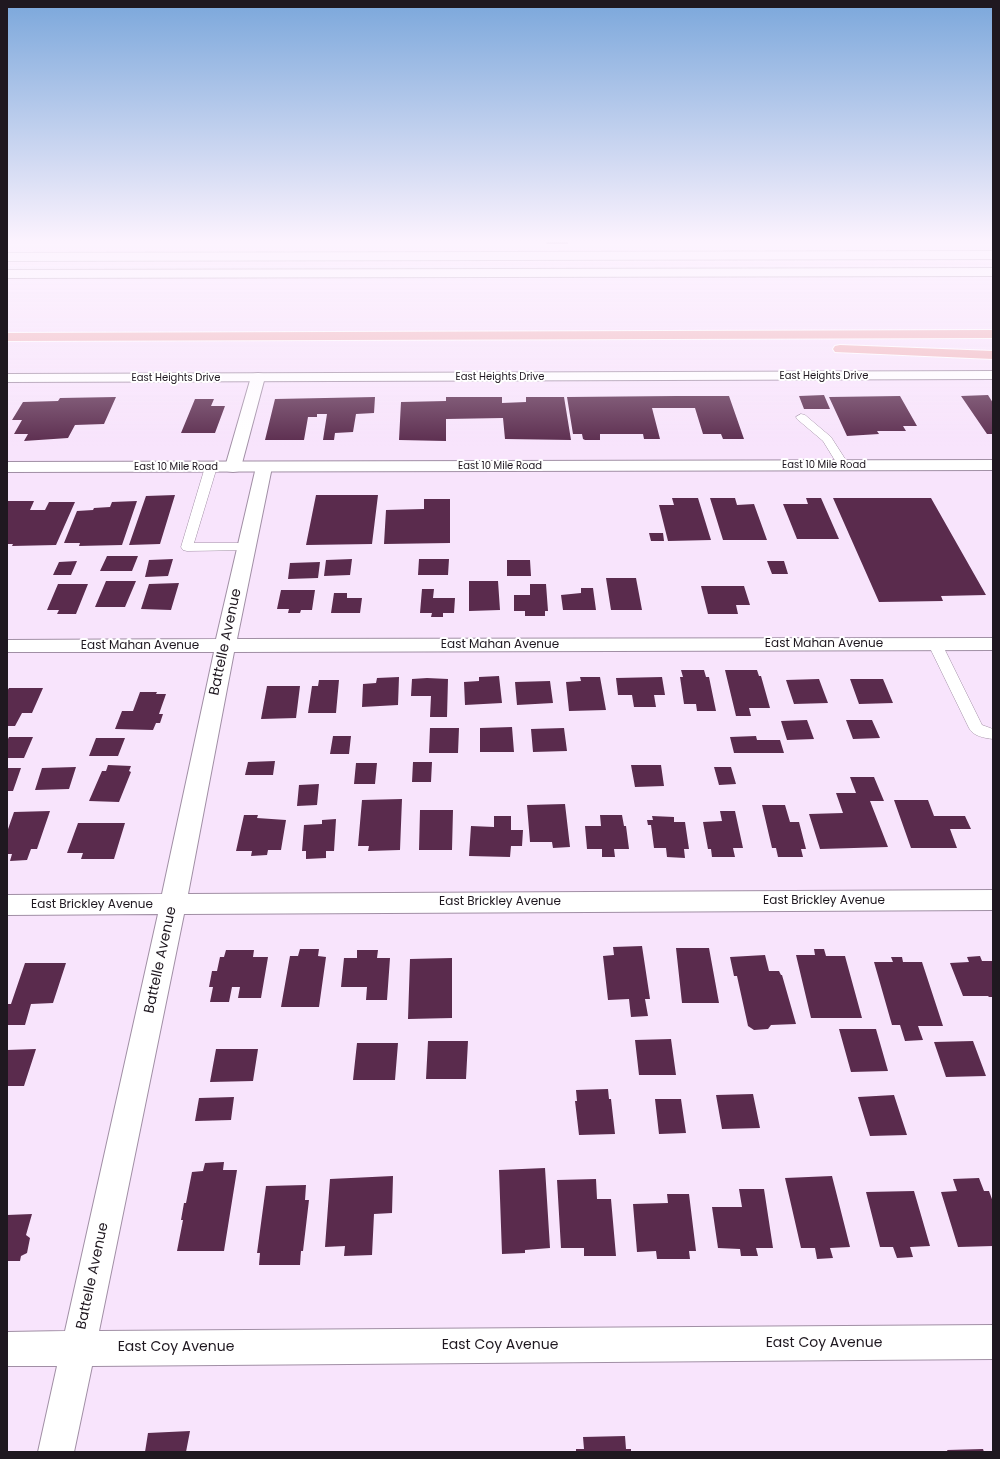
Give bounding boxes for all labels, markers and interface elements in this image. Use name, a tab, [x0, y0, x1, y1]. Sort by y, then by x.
street label: East Heights Drive	[780, 370, 868, 382]
street label: East Heights Drive	[456, 371, 544, 383]
street label: East Heights Drive	[132, 372, 220, 384]
street label: East 10 Mile Road	[782, 459, 866, 471]
street label: East 10 Mile Road	[458, 460, 542, 472]
street label: East 10 Mile Road	[134, 461, 218, 473]
street label: Battelle Avenue	[206, 587, 246, 697]
street label: East Mahan Avenue	[765, 637, 883, 651]
street label: East Mahan Avenue	[441, 638, 559, 652]
street label: East Mahan Avenue	[81, 639, 199, 653]
street label: East Brickley Avenue	[763, 894, 885, 908]
street label: East Brickley Avenue	[439, 895, 561, 909]
street label: East Brickley Avenue	[31, 898, 153, 912]
street label: Battelle Avenue	[141, 905, 181, 1015]
street label: Battelle Avenue	[73, 1221, 113, 1331]
street label: East Coy Avenue	[766, 1335, 882, 1351]
street label: East Coy Avenue	[442, 1337, 558, 1353]
street label: East Coy Avenue	[118, 1339, 234, 1355]

